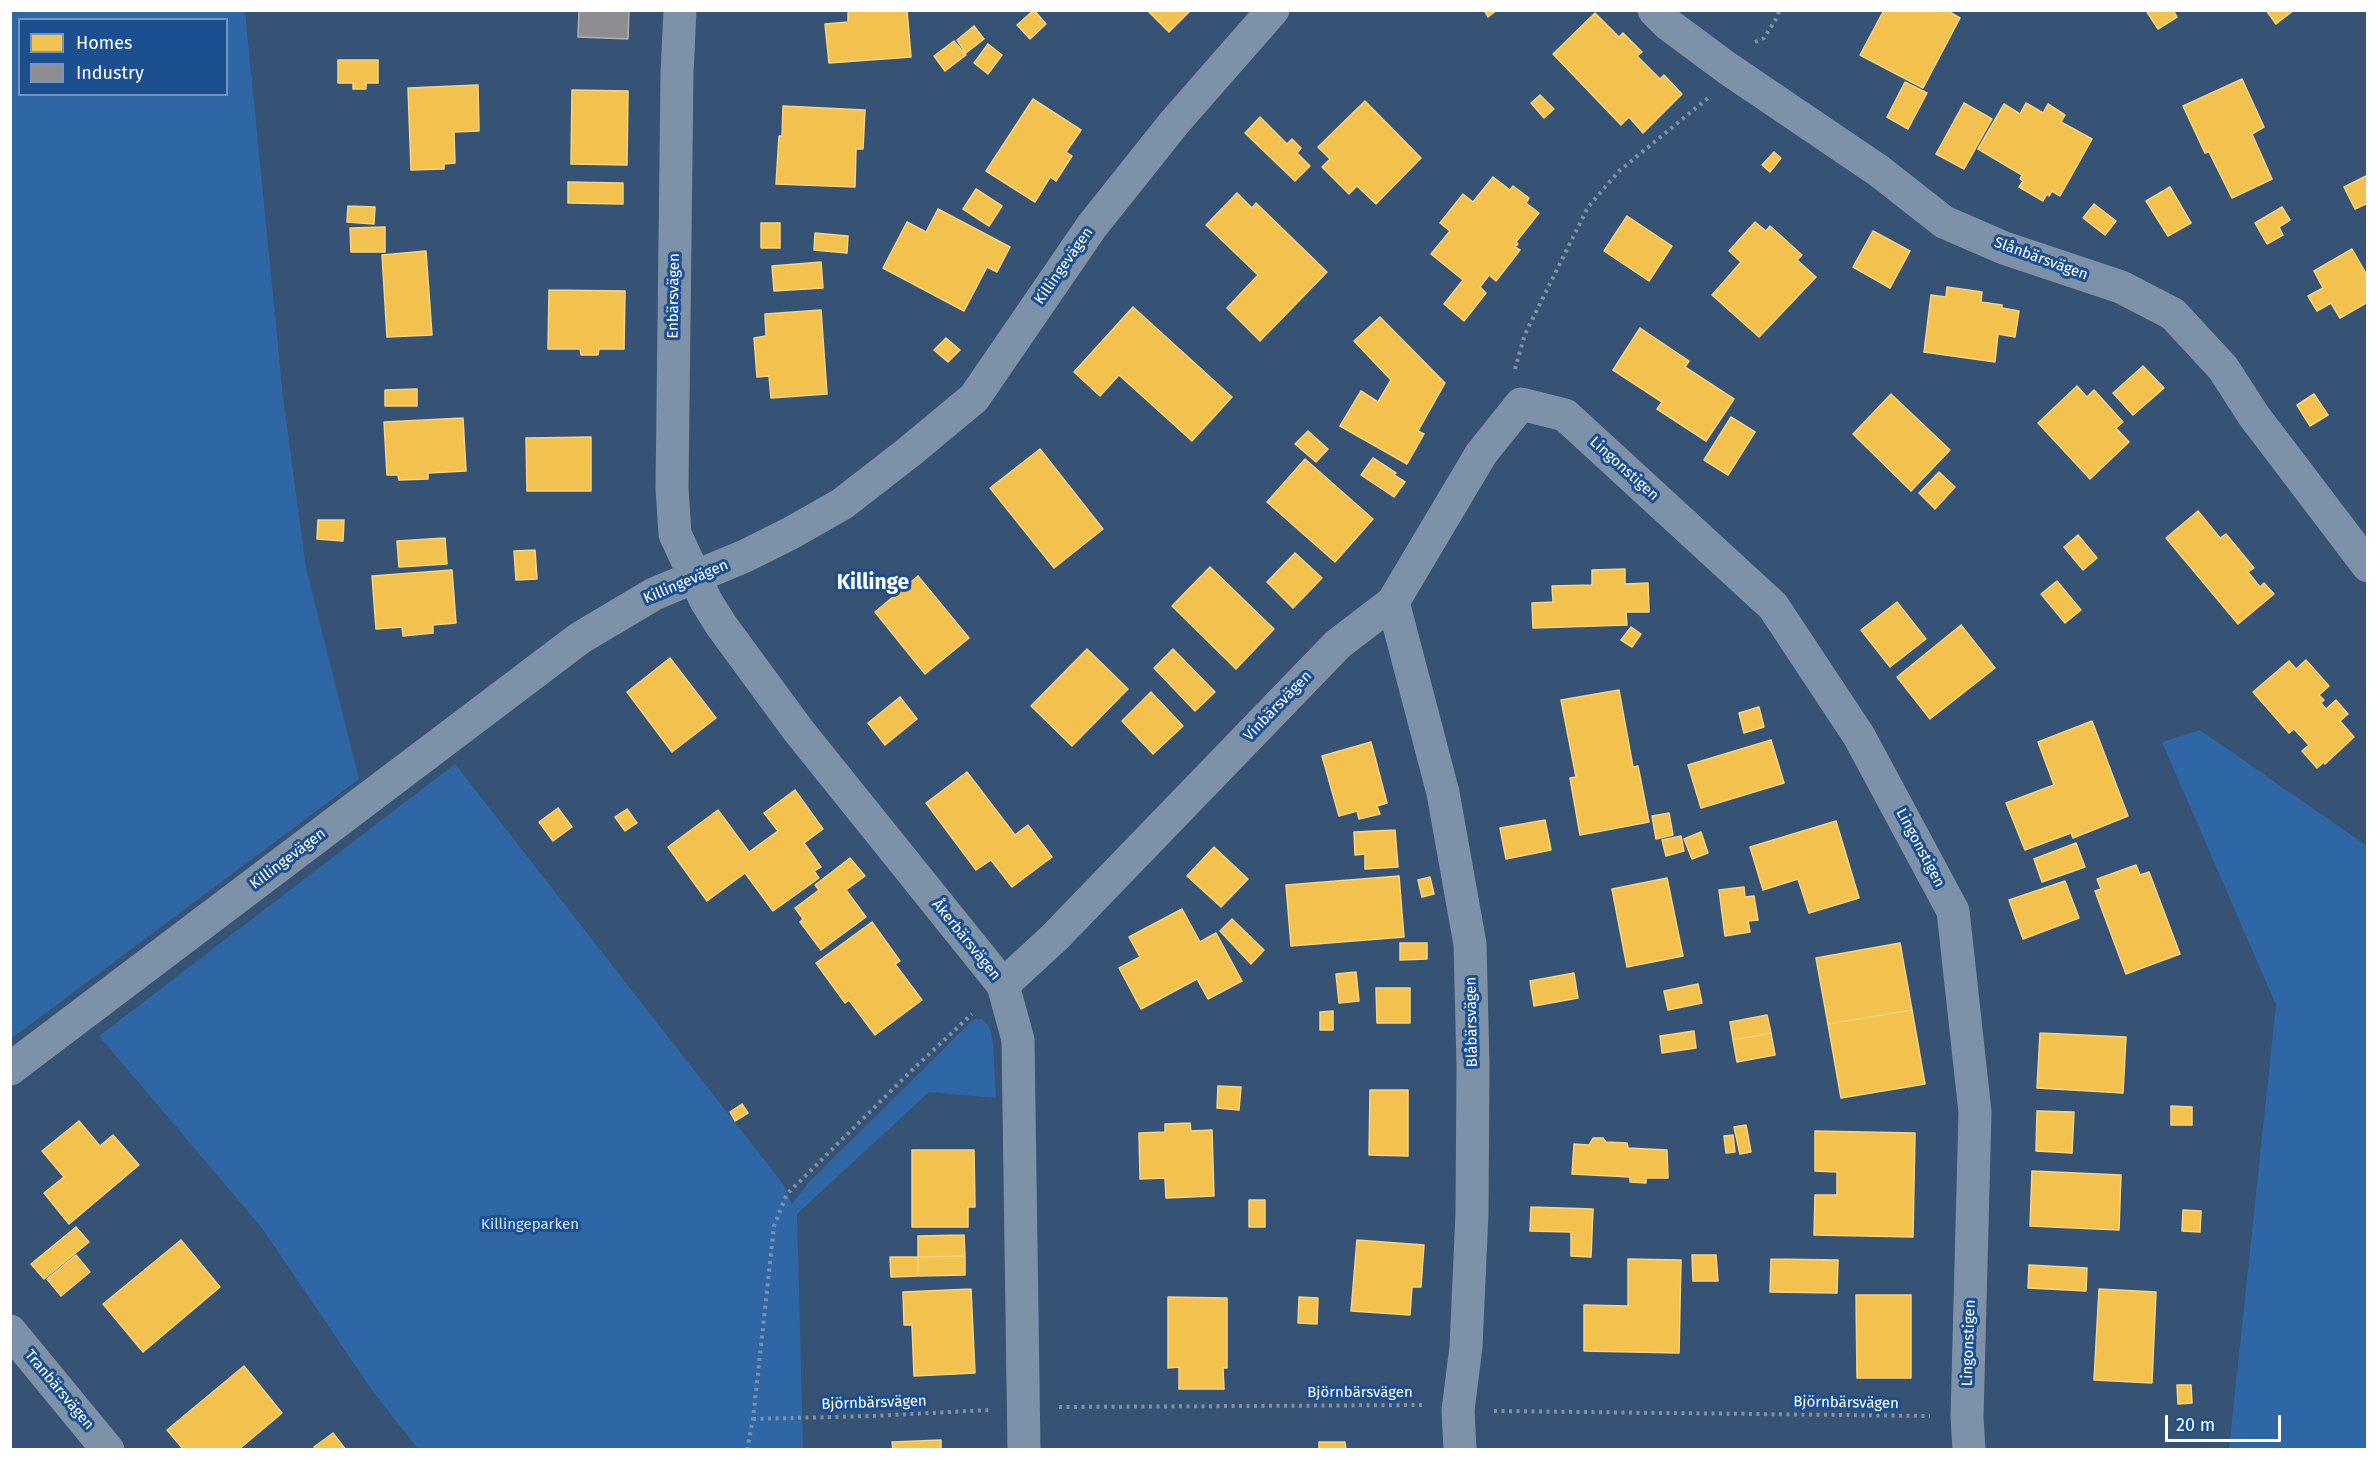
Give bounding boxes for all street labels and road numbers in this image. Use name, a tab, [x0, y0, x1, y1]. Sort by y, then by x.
street label: Killingevägen	[1031, 224, 1097, 308]
street label: Slånbärsvägen	[1992, 234, 2090, 284]
street label: Enbärsvägen	[664, 253, 684, 339]
street label: Lingonstigen	[1586, 433, 1662, 505]
street label: Killingevägen	[641, 556, 731, 608]
street label: Vinbärsvägen	[1240, 667, 1316, 745]
street label: Lingonstigen	[1892, 805, 1948, 891]
street label: Killingevägen	[247, 825, 329, 893]
street label: Åkerbärsvägen	[928, 896, 1004, 984]
street label: Blåbärsvägen	[1462, 977, 1482, 1067]
street label: Lingonstigen	[1958, 1299, 1980, 1387]
street label: Tranbärsvägen	[20, 1347, 98, 1433]
street label: Björnbärsvägen	[1307, 1384, 1413, 1402]
street label: Björnbärsvägen	[821, 1392, 927, 1414]
street label: Björnbärsvägen	[1793, 1393, 1899, 1413]

